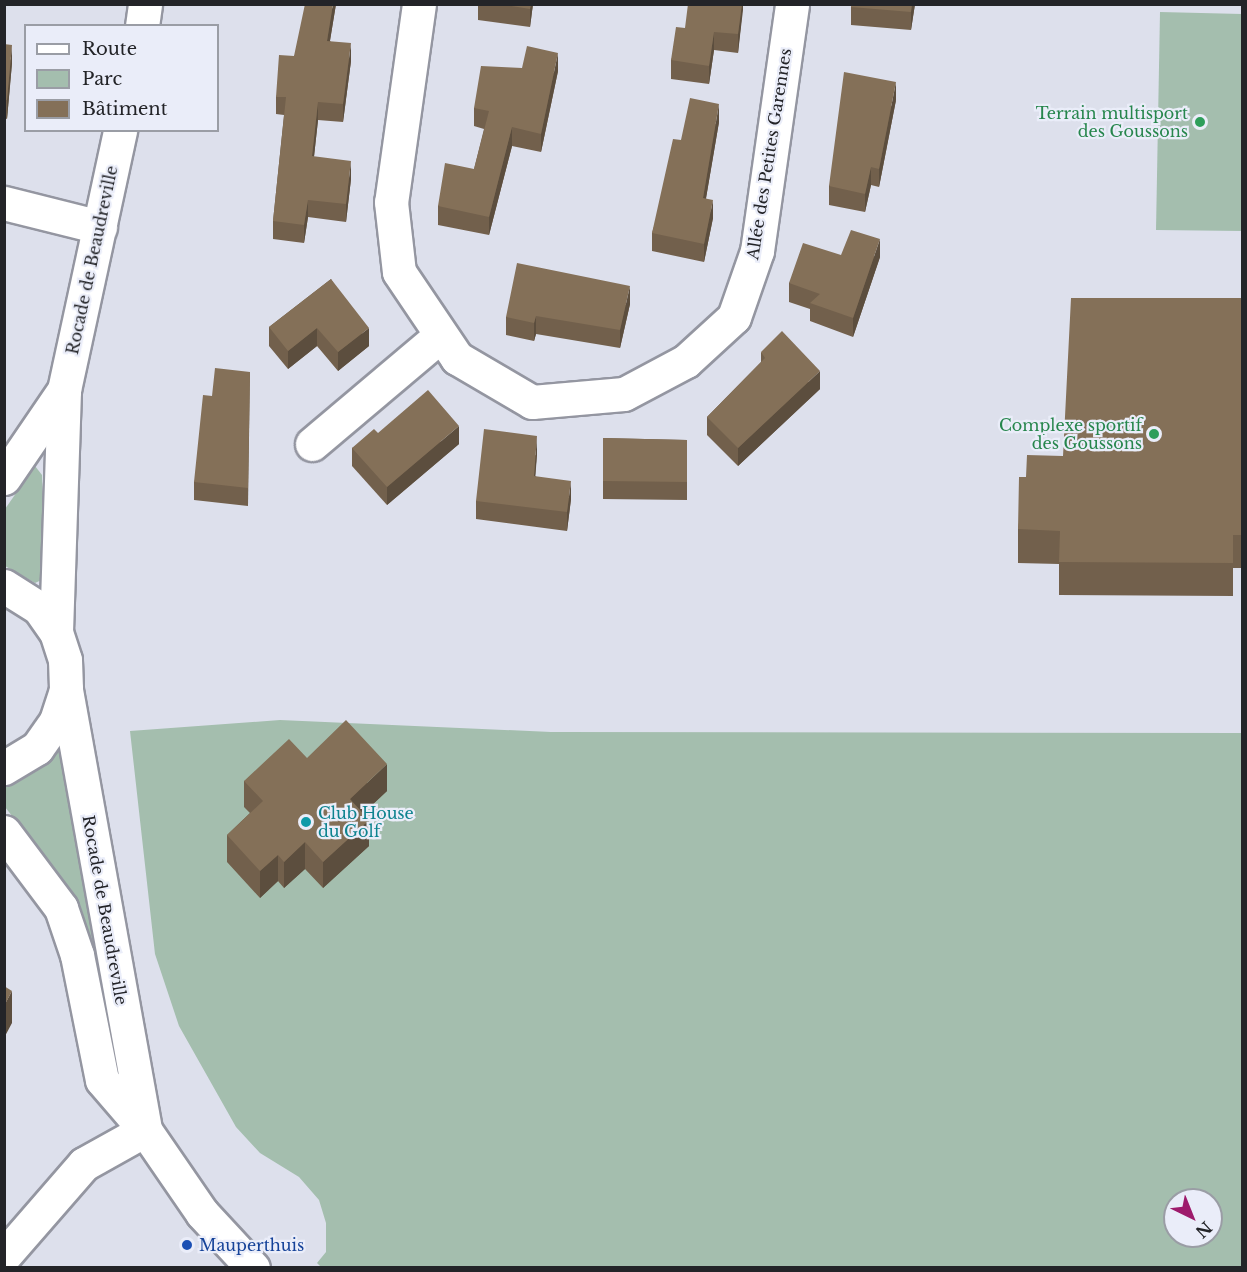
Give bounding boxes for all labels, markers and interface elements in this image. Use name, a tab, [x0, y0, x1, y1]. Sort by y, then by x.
legend	[24, 24, 219, 132]
text: Route	[82, 38, 137, 60]
street label: Allée des Petites Garennes	[743, 47, 795, 261]
text: Parc	[82, 68, 122, 90]
text: Bâtiment	[82, 98, 168, 120]
place label: Terrain multisport des Goussons	[1036, 103, 1188, 141]
marker: Terrain multisport des Goussons	[1193, 115, 1207, 129]
street label: Rocade de Beaudreville	[63, 164, 121, 356]
place label: Complexe sportif des Goussons	[999, 415, 1142, 453]
marker: Complexe sportif des Goussons	[1147, 427, 1161, 441]
place label: Club House du Golf	[318, 803, 414, 841]
street label: Rocade de Beaudreville	[79, 814, 131, 1006]
marker: Club House du Golf	[299, 815, 313, 829]
north arrow	[1163, 1188, 1223, 1248]
text: N	[1192, 1217, 1216, 1242]
place label: Mauperthuis	[199, 1235, 304, 1255]
marker: Mauperthuis	[180, 1238, 194, 1252]

